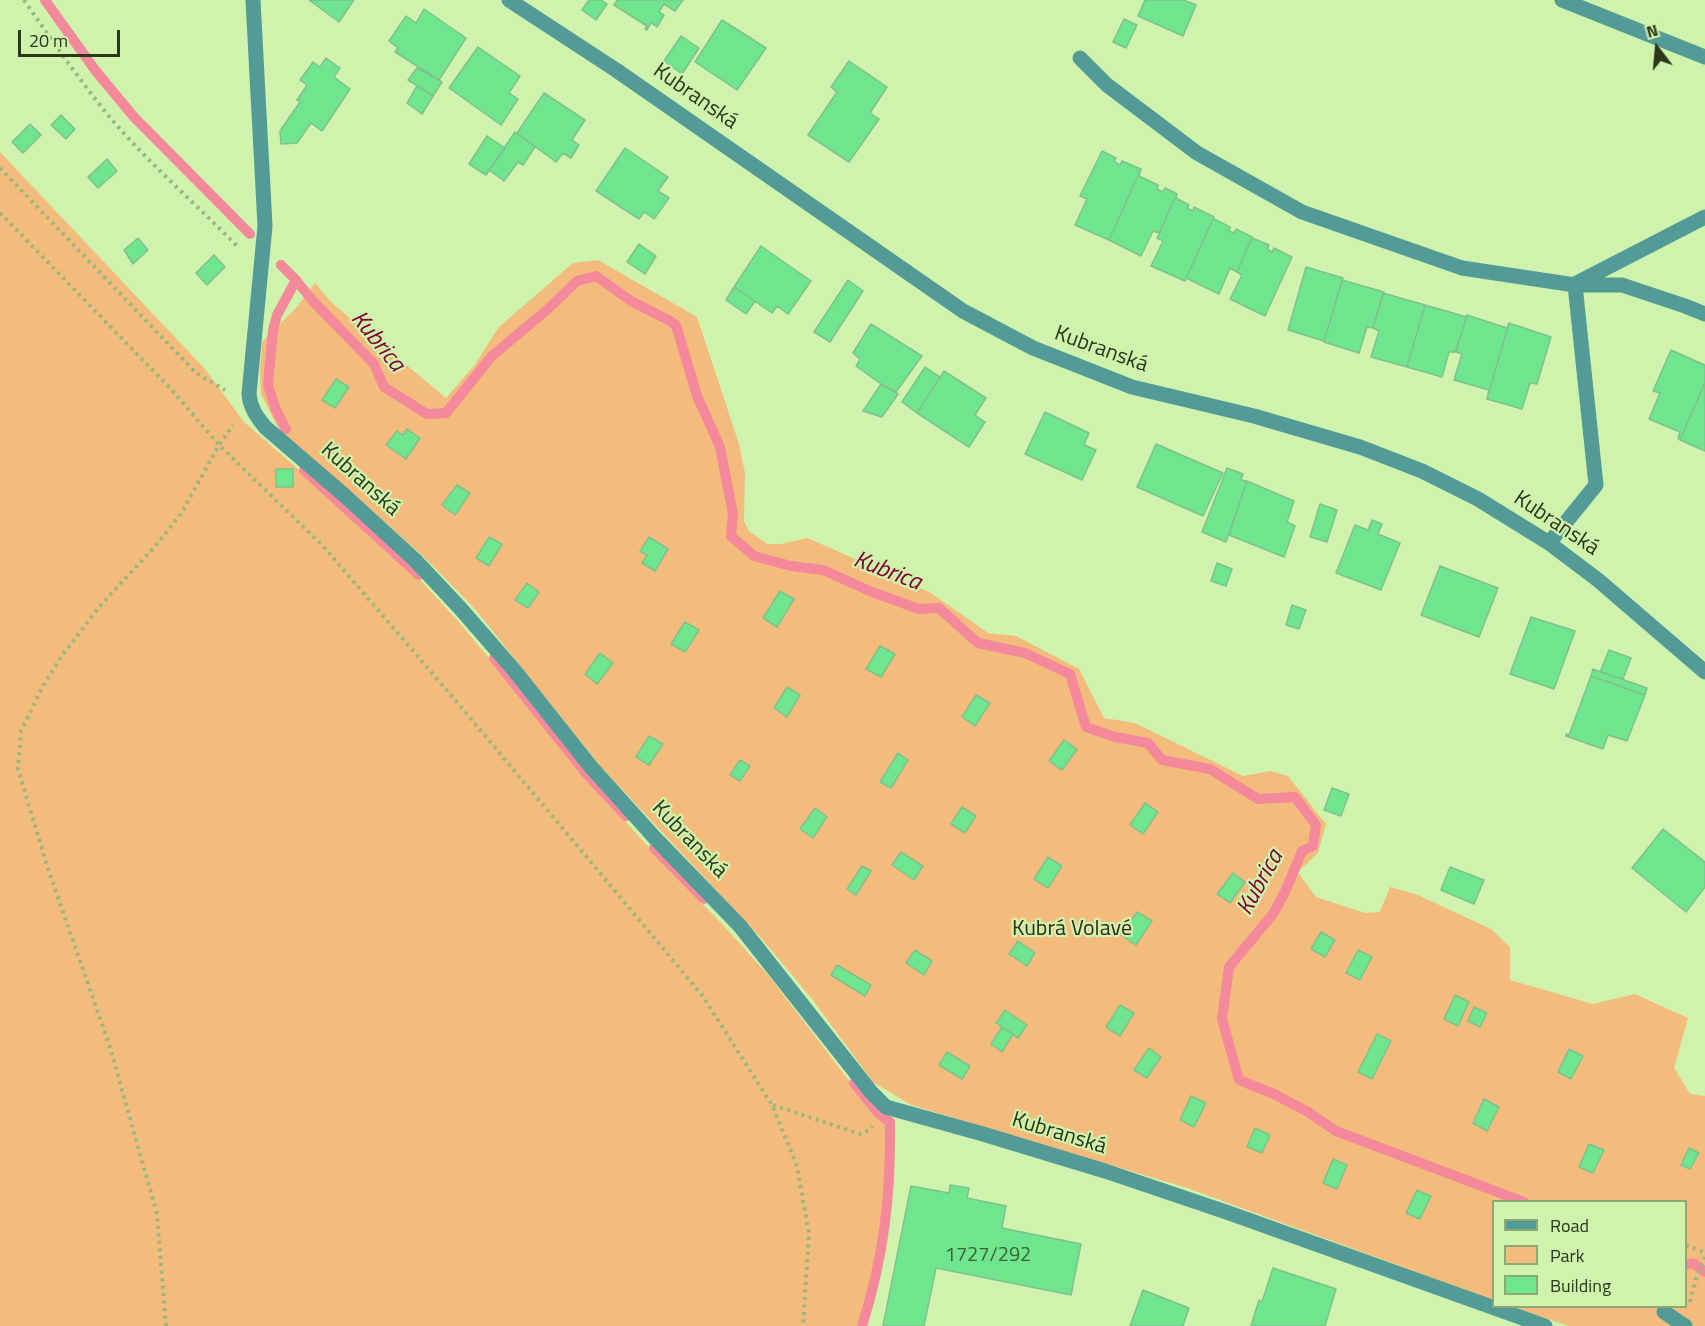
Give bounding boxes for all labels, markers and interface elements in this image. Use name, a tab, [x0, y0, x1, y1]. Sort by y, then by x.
scale bar	[21, 18, 123, 56]
north arrow	[1627, 18, 1687, 78]
text: N	[1643, 18, 1661, 44]
text: 20 m	[29, 27, 68, 54]
street label: Kubranská	[647, 58, 743, 136]
water label: Kubrica	[344, 306, 410, 378]
street label: Kubranská	[1051, 321, 1151, 379]
street label: Kubranská	[315, 438, 405, 522]
street label: Kubranská	[1508, 486, 1604, 562]
water label: Kubrica	[849, 546, 925, 598]
street label: Kubranská	[646, 796, 732, 884]
water label: Kubrica	[1231, 845, 1291, 921]
park label: Kubrá Volavé	[1012, 917, 1132, 943]
street label: Kubranská	[1008, 1107, 1110, 1161]
legend	[1492, 1200, 1687, 1308]
text: Road	[1550, 1212, 1589, 1239]
text: Park	[1550, 1242, 1584, 1269]
house number: 1727/292	[945, 1244, 1031, 1268]
text: Building	[1550, 1272, 1611, 1299]

